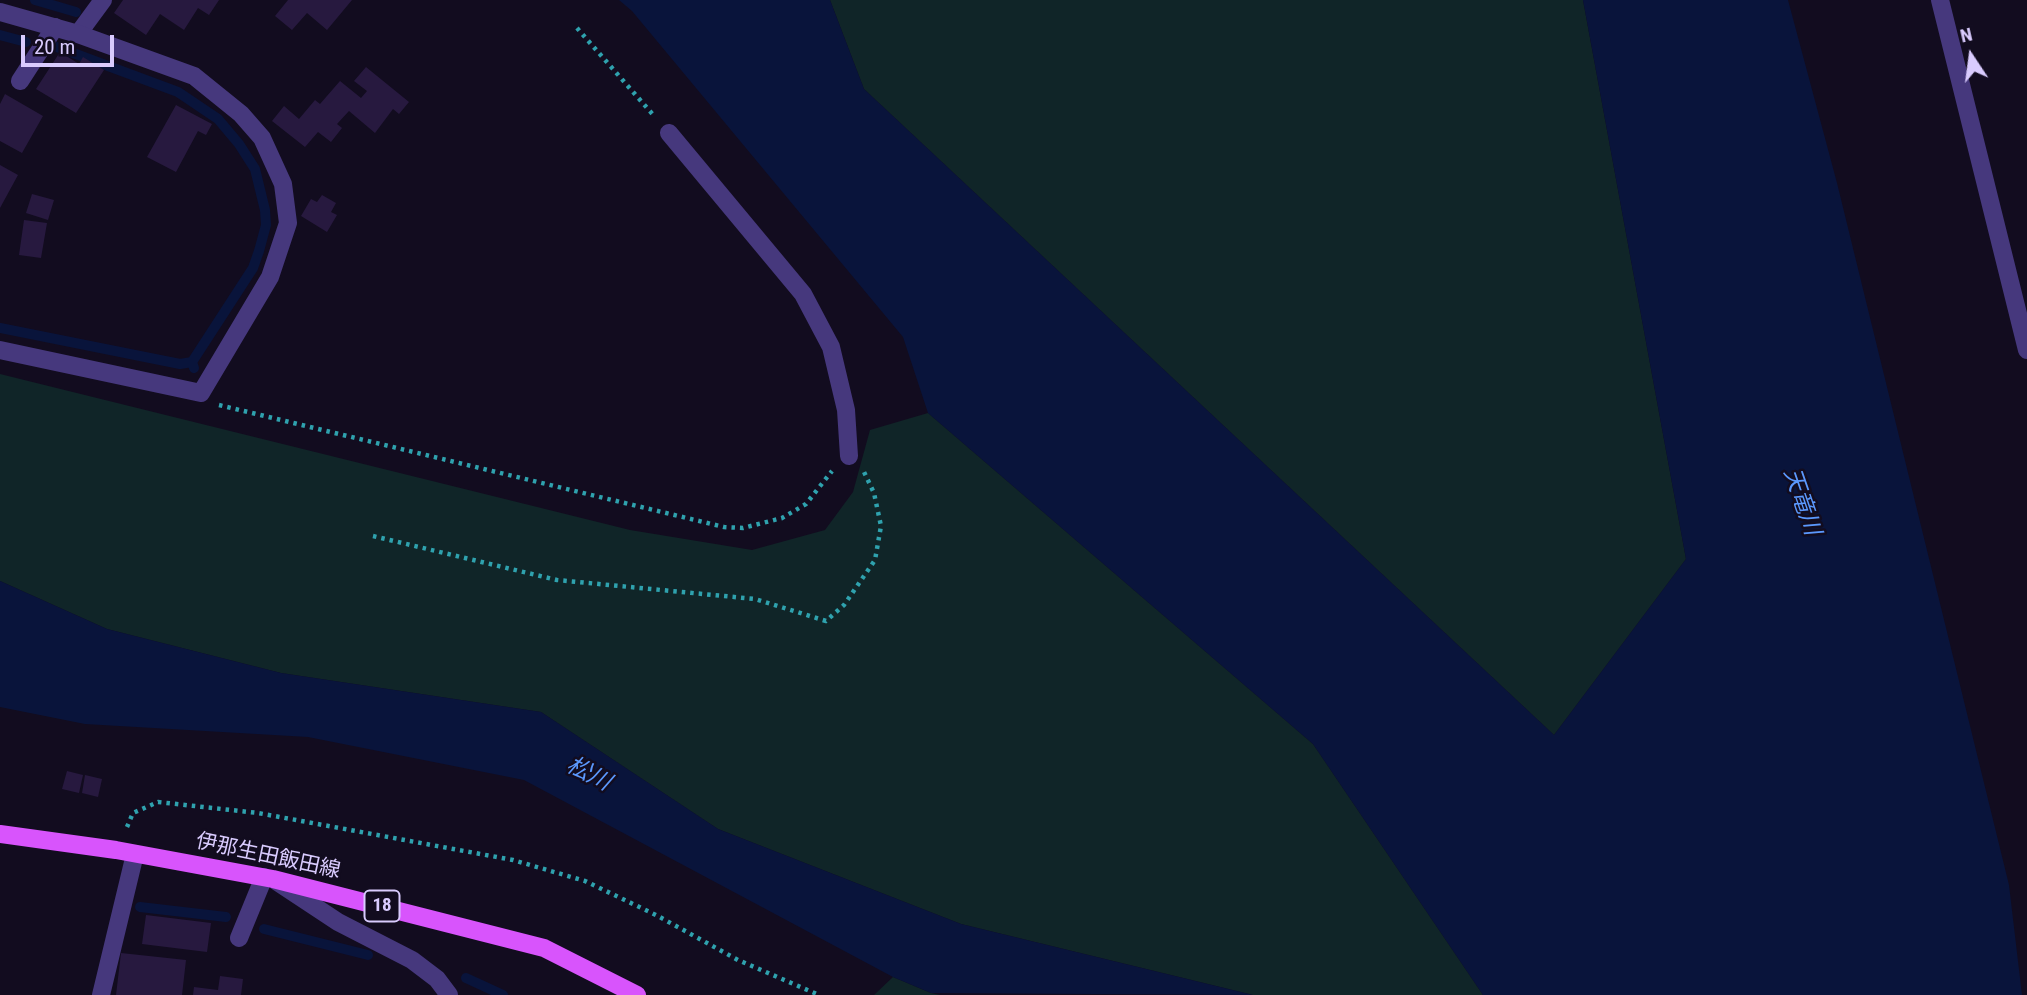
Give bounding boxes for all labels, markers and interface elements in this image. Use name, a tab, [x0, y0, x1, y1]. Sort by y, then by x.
scale bar	[24, 21, 117, 65]
north arrow	[1936, 21, 2006, 91]
text: N	[1958, 23, 1974, 48]
text: 20 m	[34, 35, 75, 59]
water label: 天竜川	[1777, 465, 1825, 539]
water label: 松川	[561, 752, 615, 798]
street label: 伊那生田飯田線	[193, 829, 343, 885]
road number: 18	[364, 890, 400, 922]

